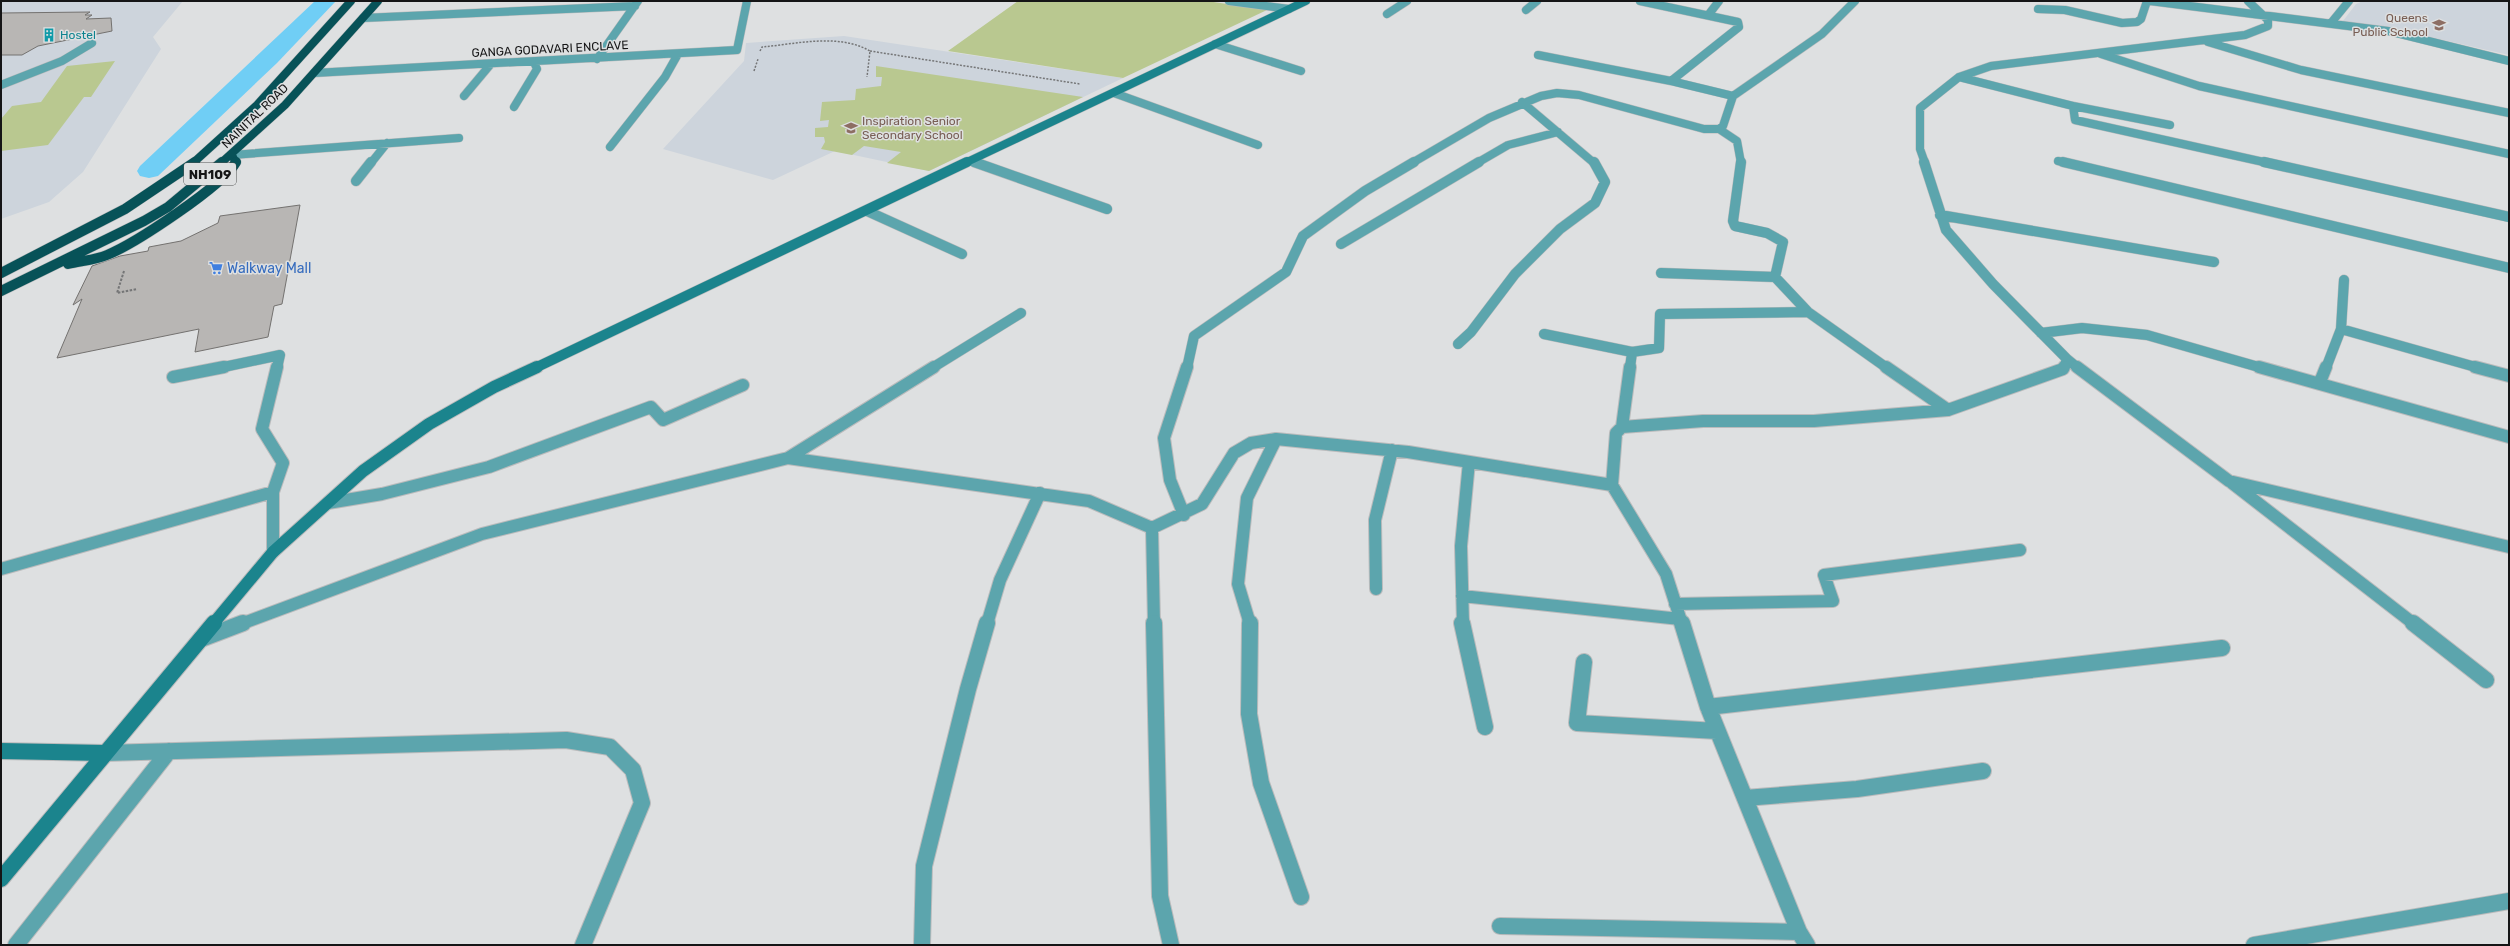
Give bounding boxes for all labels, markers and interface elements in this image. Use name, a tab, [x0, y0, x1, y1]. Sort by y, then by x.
place label: Queens Public School	[2352, 11, 2428, 39]
school or university icon: Queens Public School	[2431, 17, 2447, 33]
building icon: Hostel	[41, 27, 57, 43]
place label: Hostel	[60, 28, 96, 42]
street label: GANGA GODAVARI ENCLAVE	[471, 38, 629, 60]
street label: NAINITAL ROAD	[219, 81, 291, 151]
place label: Inspiration Senior Secondary School	[862, 114, 963, 142]
school or university icon: Inspiration Senior Secondary School	[843, 120, 859, 136]
road number: NH109	[184, 163, 236, 185]
supermarket icon: Walkway Mall	[208, 260, 224, 276]
place label: Walkway Mall	[227, 260, 311, 277]

